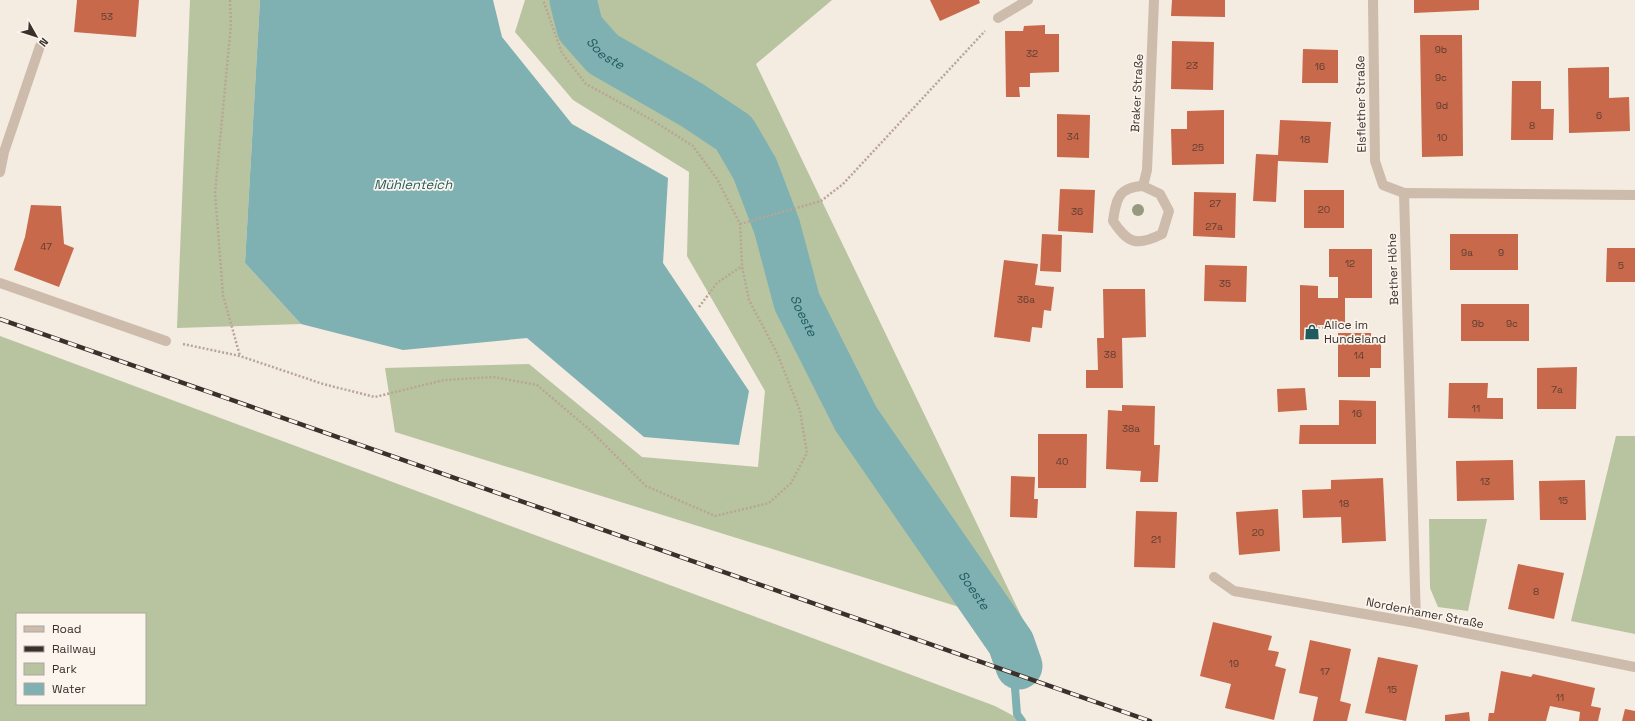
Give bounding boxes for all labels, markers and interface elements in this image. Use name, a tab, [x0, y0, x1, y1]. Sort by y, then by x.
house number: 53	[101, 10, 113, 23]
north arrow	[16, 16, 56, 56]
water label: Soeste	[583, 33, 629, 74]
text: N	[36, 35, 52, 50]
house number: 9b	[1435, 43, 1447, 56]
house number: 32	[1026, 47, 1038, 60]
street label: Braker Straße	[1127, 53, 1147, 133]
street label: Elsflether Straße	[1352, 55, 1370, 153]
house number: 23	[1186, 59, 1198, 72]
house number: 16	[1315, 60, 1325, 73]
house number: 9c	[1435, 71, 1447, 84]
house number: 9d	[1436, 99, 1448, 112]
house number: 6	[1596, 109, 1602, 122]
house number: 8	[1529, 119, 1535, 132]
house number: 34	[1067, 130, 1079, 143]
house number: 10	[1437, 131, 1447, 144]
house number: 18	[1300, 133, 1310, 146]
house number: 25	[1192, 141, 1204, 154]
water label: Mühlenteich	[374, 176, 453, 193]
house number: 27	[1209, 197, 1221, 210]
house number: 20	[1318, 203, 1330, 216]
house number: 36	[1071, 205, 1083, 218]
house number: 27a	[1205, 220, 1223, 233]
street label: Bether Höhe	[1384, 233, 1402, 305]
house number: 47	[40, 240, 52, 253]
house number: 9a	[1461, 246, 1473, 259]
house number: 9	[1498, 246, 1504, 259]
house number: 12	[1345, 257, 1355, 270]
house number: 5	[1618, 259, 1624, 272]
house number: 35	[1219, 277, 1231, 290]
water label: Soeste	[787, 293, 822, 340]
house number: 36a	[1017, 293, 1035, 306]
place label: Alice im Hundeland	[1324, 317, 1386, 347]
house number: 9b	[1472, 317, 1484, 330]
house number: 9c	[1506, 317, 1518, 330]
shop icon: Alice im Hundeland	[1303, 323, 1321, 341]
house number: 38	[1104, 348, 1116, 361]
house number: 14	[1354, 349, 1364, 362]
house number: 7a	[1551, 383, 1563, 396]
house number: 11	[1472, 402, 1480, 415]
house number: 16	[1352, 407, 1362, 420]
house number: 38a	[1122, 422, 1140, 435]
house number: 40	[1056, 455, 1068, 468]
house number: 13	[1480, 475, 1490, 488]
house number: 15	[1558, 494, 1568, 507]
house number: 18	[1339, 497, 1349, 510]
house number: 20	[1252, 526, 1264, 539]
house number: 21	[1151, 533, 1161, 546]
water label: Soeste	[955, 567, 995, 614]
house number: 8	[1533, 585, 1539, 598]
street label: Nordenhamer Straße	[1365, 594, 1485, 632]
legend	[16, 613, 146, 705]
text: Road	[52, 621, 81, 637]
text: Railway	[52, 641, 96, 657]
house number: 19	[1229, 657, 1239, 670]
text: Park	[52, 661, 77, 677]
house number: 17	[1320, 665, 1330, 678]
text: Water	[52, 681, 86, 697]
house number: 15	[1387, 683, 1397, 696]
house number: 11	[1556, 691, 1564, 704]

